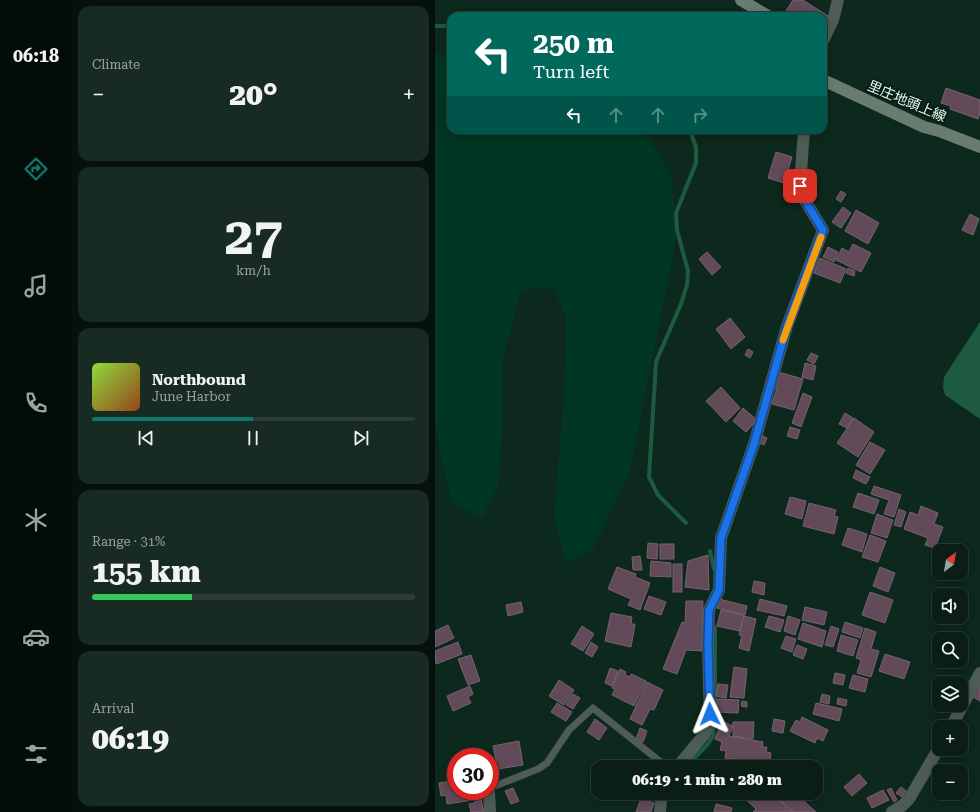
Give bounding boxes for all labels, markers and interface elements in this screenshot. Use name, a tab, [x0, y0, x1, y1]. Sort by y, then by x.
text: 250 m	[533, 27, 614, 60]
icon: left	[467, 28, 519, 80]
text: 06:18	[13, 45, 59, 66]
text: Climate	[92, 57, 140, 72]
text: Turn left	[533, 61, 609, 82]
text: 20°	[229, 77, 278, 112]
street label: 里庄地頭上線	[865, 77, 949, 125]
text: −	[92, 82, 104, 107]
text: +	[403, 82, 415, 107]
icon: left	[563, 104, 585, 126]
icon: ahead	[605, 104, 627, 126]
icon: ahead	[647, 104, 669, 126]
icon: right	[689, 104, 711, 126]
icon: directions	[22, 155, 50, 183]
pin	[783, 169, 817, 203]
icon: arrive	[789, 175, 811, 197]
text: 27	[224, 206, 283, 267]
text: km/h	[236, 263, 271, 278]
icon: music	[22, 272, 50, 300]
text: Northbound	[152, 371, 246, 389]
icon: phone	[22, 389, 50, 417]
text: June Harbor	[152, 389, 231, 404]
icon: previous	[135, 427, 157, 449]
icon: pause	[242, 427, 264, 449]
icon: next	[350, 427, 372, 449]
icon: climate	[22, 506, 50, 534]
text: Range · 31%	[92, 534, 165, 549]
north arrow	[932, 544, 968, 580]
map controls	[932, 544, 968, 800]
text: 155 km	[92, 554, 201, 589]
button: sound	[932, 588, 968, 624]
icon: car	[22, 623, 50, 651]
button: search	[932, 632, 968, 668]
button: layers	[932, 676, 968, 712]
position arrow	[689, 693, 731, 735]
text: Arrival	[92, 701, 134, 716]
button: +	[932, 720, 968, 756]
text: 06:19	[92, 721, 169, 756]
icon: filters	[22, 740, 50, 768]
speed limit sign: 30	[447, 748, 499, 800]
button: −	[932, 764, 968, 800]
text: 06:19 · 1 min · 280 m	[632, 771, 782, 789]

